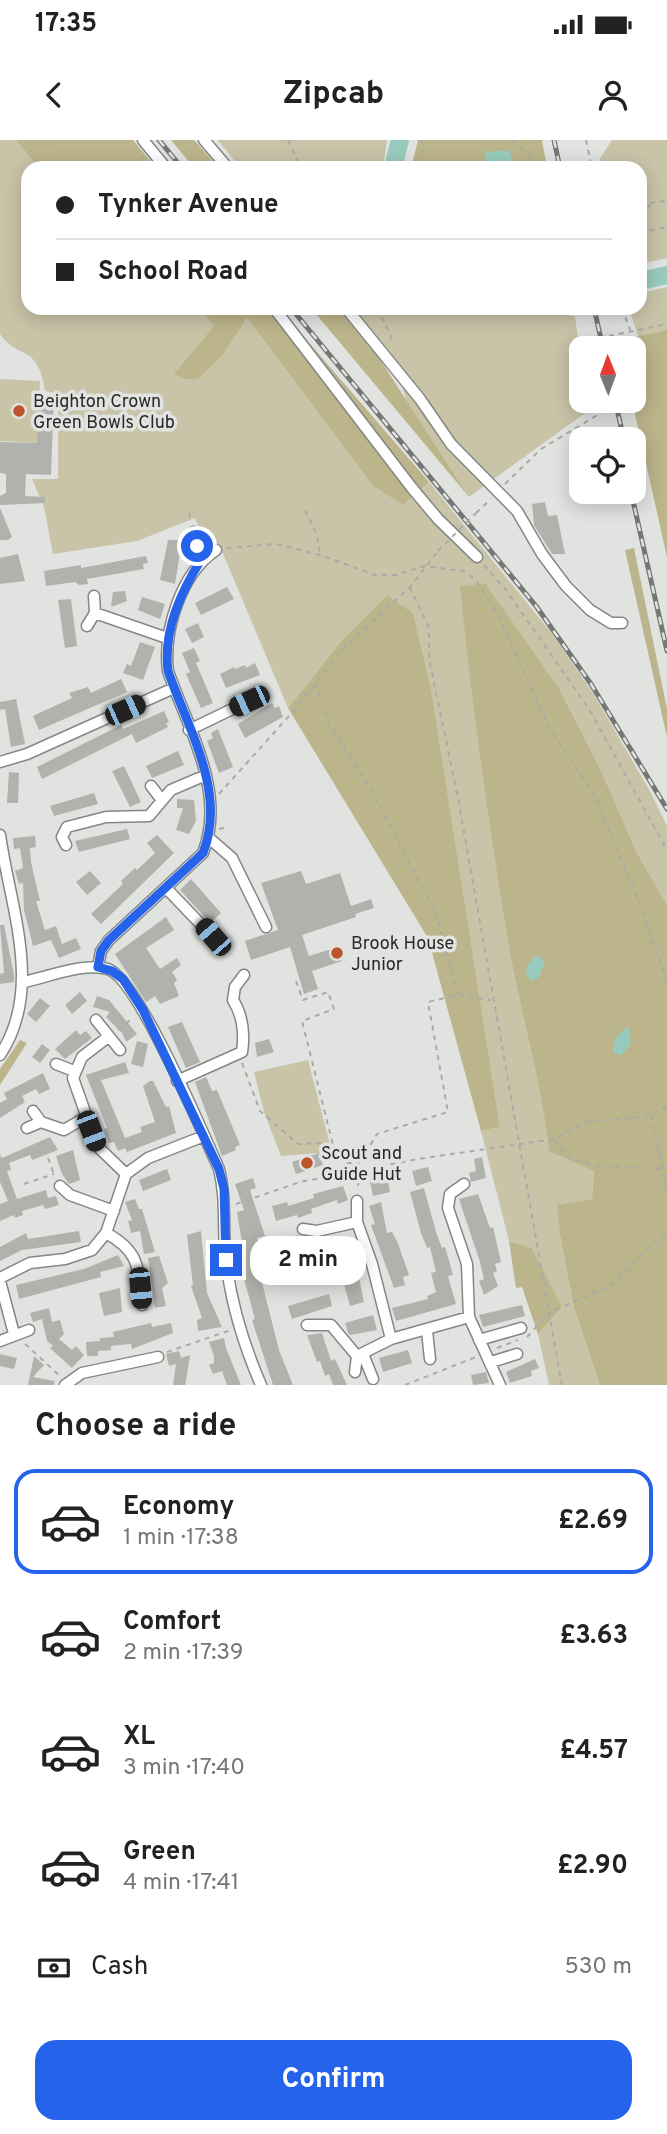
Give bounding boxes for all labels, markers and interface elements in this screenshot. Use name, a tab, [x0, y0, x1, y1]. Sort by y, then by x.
text: 17:35	[35, 8, 97, 41]
text: Zipcab	[283, 75, 384, 115]
icon: back	[35, 76, 73, 114]
icon: person	[594, 76, 632, 114]
text: Tynker Avenue	[98, 189, 279, 222]
text: School Road	[98, 256, 248, 289]
north arrow	[569, 336, 646, 413]
map controls	[569, 336, 646, 504]
place label: Beighton Crown Green Bowls Club	[33, 391, 175, 435]
marker: Beighton Crown Green Bowls Club	[11, 403, 27, 419]
button: locate	[569, 427, 646, 504]
route start	[181, 530, 213, 562]
car	[226, 683, 273, 719]
car	[102, 692, 149, 728]
car	[192, 914, 235, 960]
place label: Brook House Junior	[351, 933, 454, 977]
marker: Brook House Junior	[329, 945, 345, 961]
car	[74, 1108, 109, 1154]
place label: Scout and Guide Hut	[321, 1143, 402, 1187]
marker: Scout and Guide Hut	[299, 1155, 315, 1171]
callout: 2 min	[250, 1236, 366, 1284]
route end	[210, 1244, 242, 1276]
text: 2 min	[278, 1246, 338, 1275]
car	[128, 1266, 153, 1310]
text: Choose a ride	[35, 1407, 236, 1447]
icon: car	[39, 1490, 102, 1553]
text: Economy	[123, 1491, 234, 1524]
text: £2.69	[558, 1505, 628, 1538]
text: 1 min · 17:38	[123, 1524, 239, 1553]
icon: car	[39, 1605, 102, 1668]
text: Comfort	[123, 1606, 221, 1639]
text: £3.63	[559, 1620, 628, 1653]
text: 2 min · 17:39	[123, 1639, 243, 1668]
icon: car	[39, 1720, 102, 1783]
text: XL	[123, 1721, 155, 1754]
text: £4.57	[559, 1735, 628, 1768]
text: 3 min · 17:40	[123, 1754, 245, 1783]
icon: car	[39, 1835, 102, 1898]
text: Green	[123, 1836, 196, 1869]
text: £2.90	[557, 1850, 628, 1883]
text: 4 min · 17:41	[123, 1869, 239, 1898]
icon: cash	[35, 1949, 73, 1987]
text: Cash	[91, 1951, 148, 1984]
text: 530 m	[564, 1953, 632, 1982]
button: Confirm	[35, 2040, 632, 2120]

